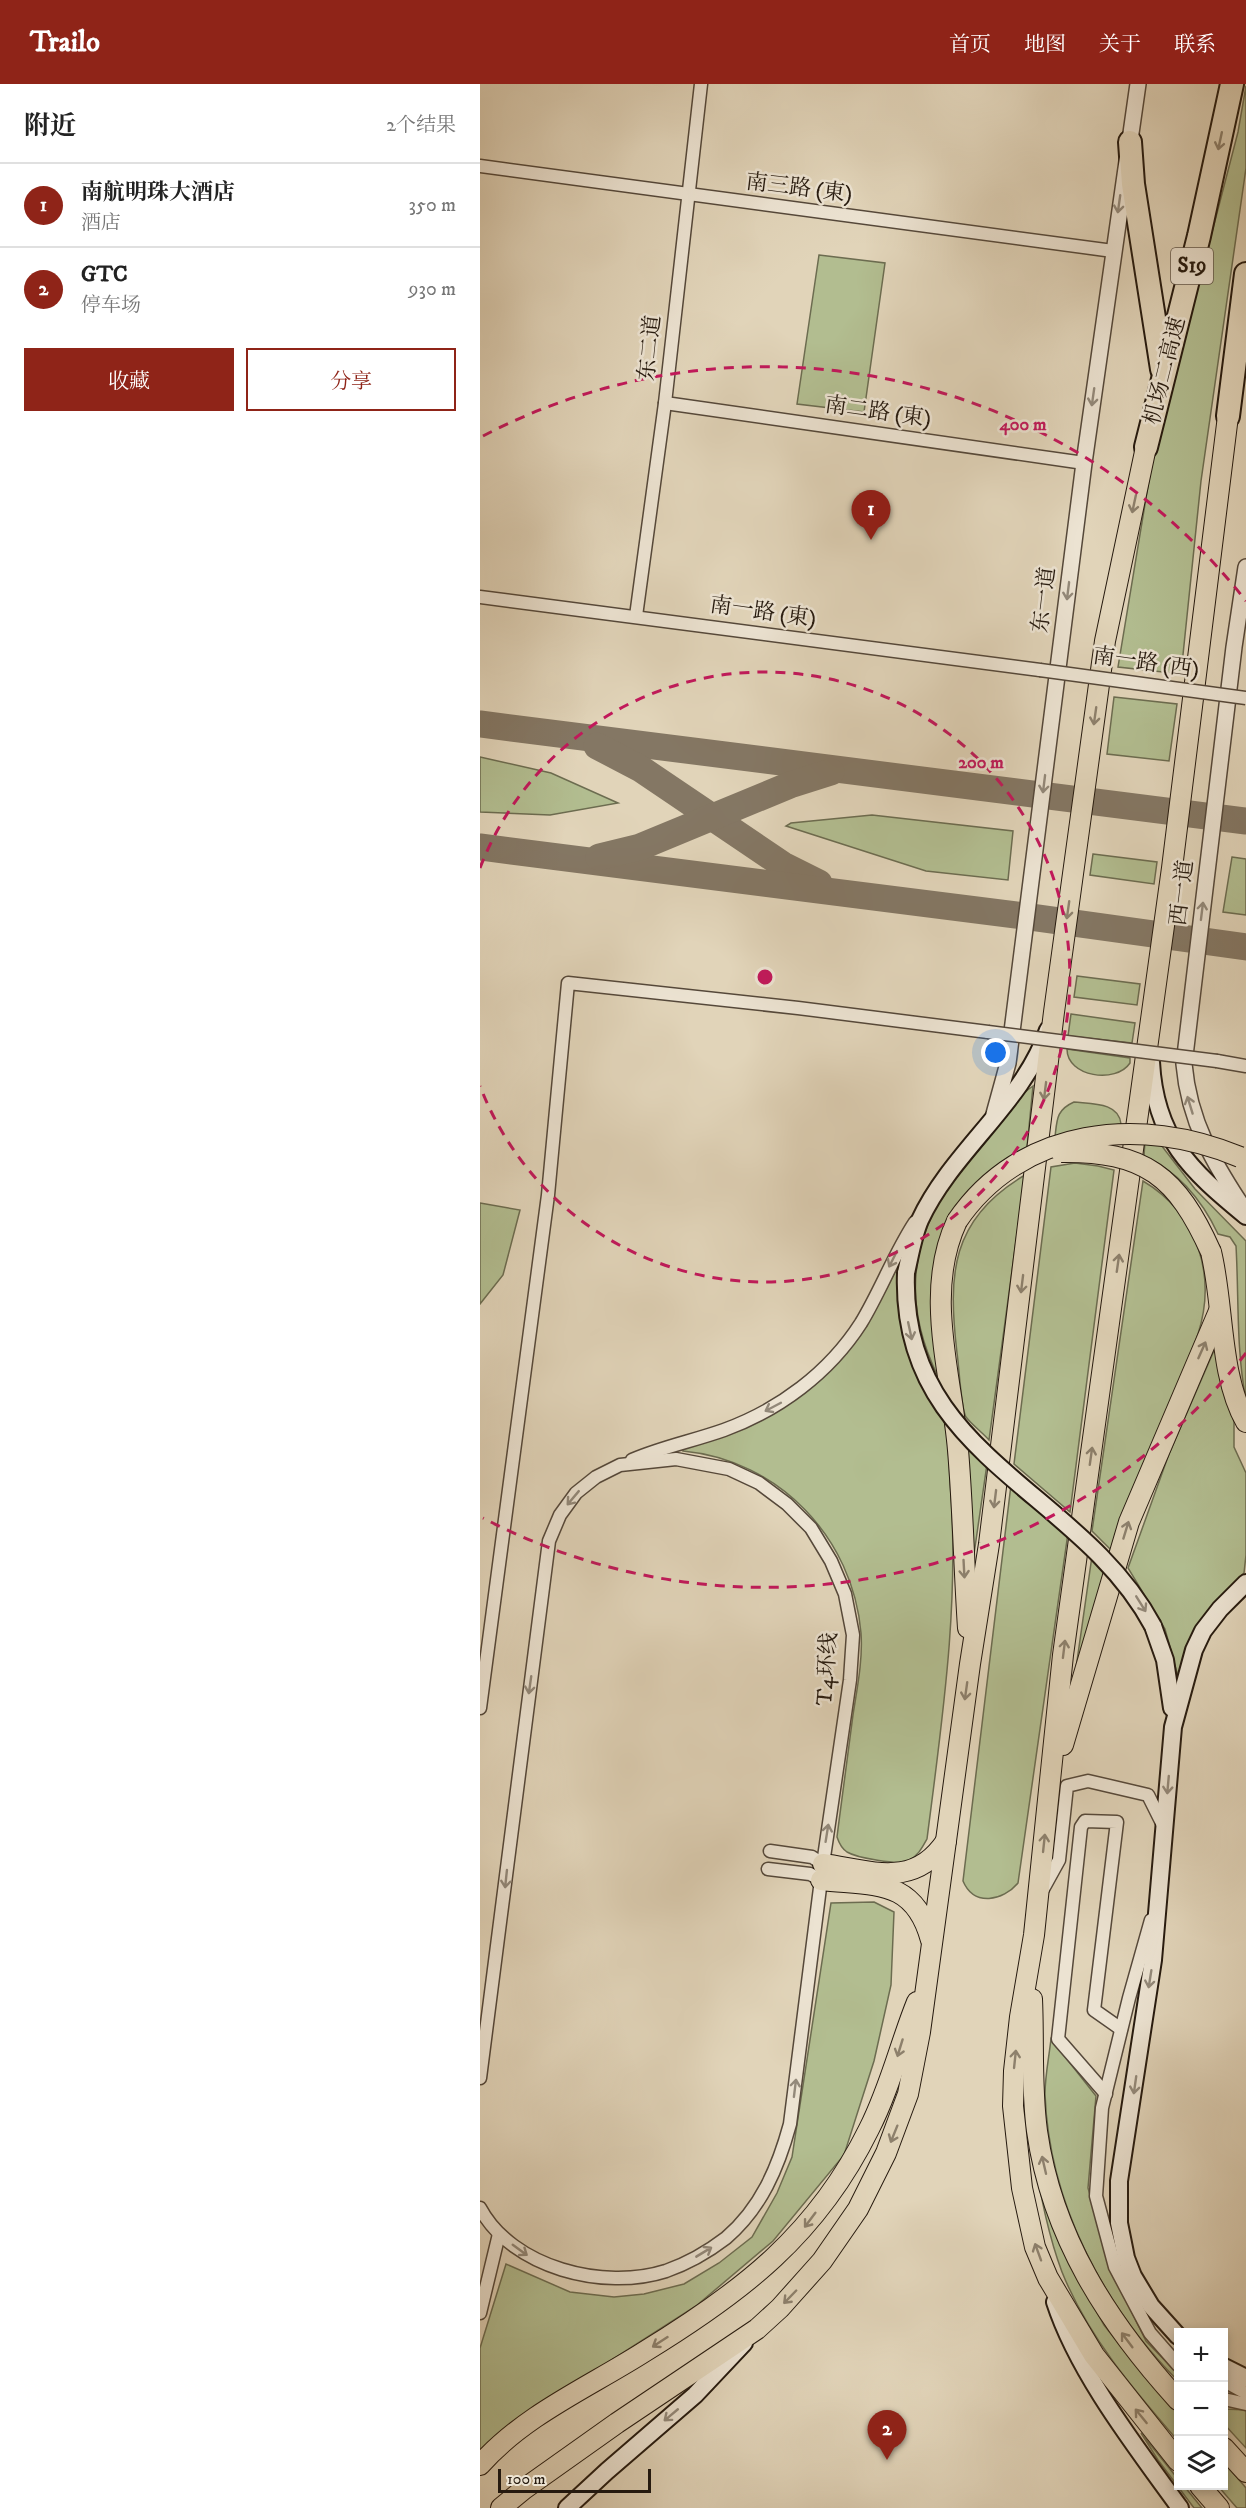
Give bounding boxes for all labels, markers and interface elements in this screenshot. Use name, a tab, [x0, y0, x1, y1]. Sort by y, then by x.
text: Trailo	[30, 25, 100, 60]
text: 首页	[949, 32, 991, 58]
text: 地图	[1024, 32, 1066, 58]
text: 关于	[1099, 32, 1141, 58]
text: 联系	[1174, 32, 1216, 58]
text: 附近	[24, 110, 76, 143]
text: 2个结果	[386, 113, 456, 138]
one-way arrow	[1214, 131, 1225, 150]
street label: 南三路 (東)	[744, 168, 854, 208]
text: 南航明珠大酒店	[81, 179, 235, 206]
text: 1	[40, 193, 47, 218]
text: 350 m	[409, 193, 456, 218]
one-way arrow	[1114, 194, 1125, 213]
text: 酒店	[81, 211, 121, 236]
road number: S19	[1171, 248, 1213, 284]
text: GTC	[81, 261, 128, 288]
text: 2	[39, 277, 48, 302]
text: 930 m	[408, 277, 456, 302]
text: 停车场	[81, 293, 141, 318]
street label: 东二道	[633, 314, 667, 382]
street label: 机场二高速	[1139, 314, 1191, 428]
button: 收藏	[24, 348, 234, 411]
button: 分享	[246, 348, 456, 411]
one-way arrow	[1088, 387, 1099, 407]
street label: 南二路 (東)	[823, 391, 933, 433]
text: 400 m	[998, 414, 1047, 436]
pin: 1	[852, 490, 890, 540]
one-way arrow	[1128, 494, 1139, 513]
street label: 东一道	[1027, 566, 1061, 634]
one-way arrow	[1063, 580, 1074, 600]
street label: 南一路 (東)	[708, 591, 818, 633]
street label: 南一路 (西)	[1091, 642, 1201, 684]
one-way arrow	[1089, 706, 1100, 726]
text: 200 m	[958, 752, 1004, 774]
one-way arrow	[1038, 774, 1049, 794]
street label: 西一道	[1165, 859, 1199, 927]
one-way arrow	[1063, 899, 1074, 919]
one-way arrow	[1197, 902, 1208, 922]
centre of rings	[755, 967, 775, 987]
your location	[981, 1038, 1010, 1067]
one-way arrow	[1039, 1080, 1050, 1100]
one-way arrow	[1184, 1096, 1195, 1115]
one-way arrow	[887, 1249, 899, 1267]
one-way arrow	[1112, 1253, 1123, 1273]
one-way arrow	[1016, 1274, 1027, 1294]
one-way arrow	[905, 1321, 916, 1341]
one-way arrow	[1197, 1342, 1209, 1360]
one-way arrow	[765, 1401, 782, 1413]
one-way arrow	[1085, 1446, 1096, 1466]
one-way arrow	[989, 1488, 1000, 1508]
one-way arrow	[566, 1490, 580, 1505]
one-way arrow	[1121, 1521, 1132, 1540]
one-way arrow	[959, 1559, 970, 1579]
one-way arrow	[1135, 1595, 1147, 1612]
street label: T4环线	[811, 1631, 843, 1707]
one-way arrow	[1058, 1639, 1069, 1659]
one-way arrow	[524, 1675, 535, 1695]
one-way arrow	[960, 1681, 971, 1701]
one-way arrow	[1162, 1774, 1173, 1794]
one-way arrow	[822, 1823, 833, 1843]
one-way arrow	[1039, 1833, 1050, 1853]
one-way arrow	[501, 1868, 512, 1888]
one-way arrow	[1144, 1969, 1155, 1988]
one-way arrow	[894, 2038, 905, 2057]
one-way arrow	[1010, 2050, 1021, 2070]
one-way arrow	[1129, 2075, 1140, 2094]
one-way arrow	[790, 2079, 801, 2099]
one-way arrow	[888, 2124, 899, 2142]
one-way arrow	[1038, 2156, 1049, 2175]
one-way arrow	[804, 2212, 817, 2228]
one-way arrow	[1031, 2243, 1042, 2261]
one-way arrow	[511, 2244, 527, 2256]
one-way arrow	[695, 2245, 712, 2257]
one-way arrow	[783, 2290, 798, 2305]
map controls	[1174, 2328, 1228, 2490]
button: +	[1174, 2328, 1228, 2382]
one-way arrow	[1121, 2332, 1133, 2348]
one-way arrow	[652, 2337, 669, 2349]
button: −	[1174, 2382, 1228, 2436]
one-way arrow	[1134, 2408, 1147, 2424]
one-way arrow	[663, 2409, 679, 2422]
pin: 2	[868, 2410, 906, 2460]
button: layers	[1174, 2436, 1228, 2490]
scale bar	[498, 2466, 651, 2494]
text: 100 m	[507, 2469, 546, 2489]

